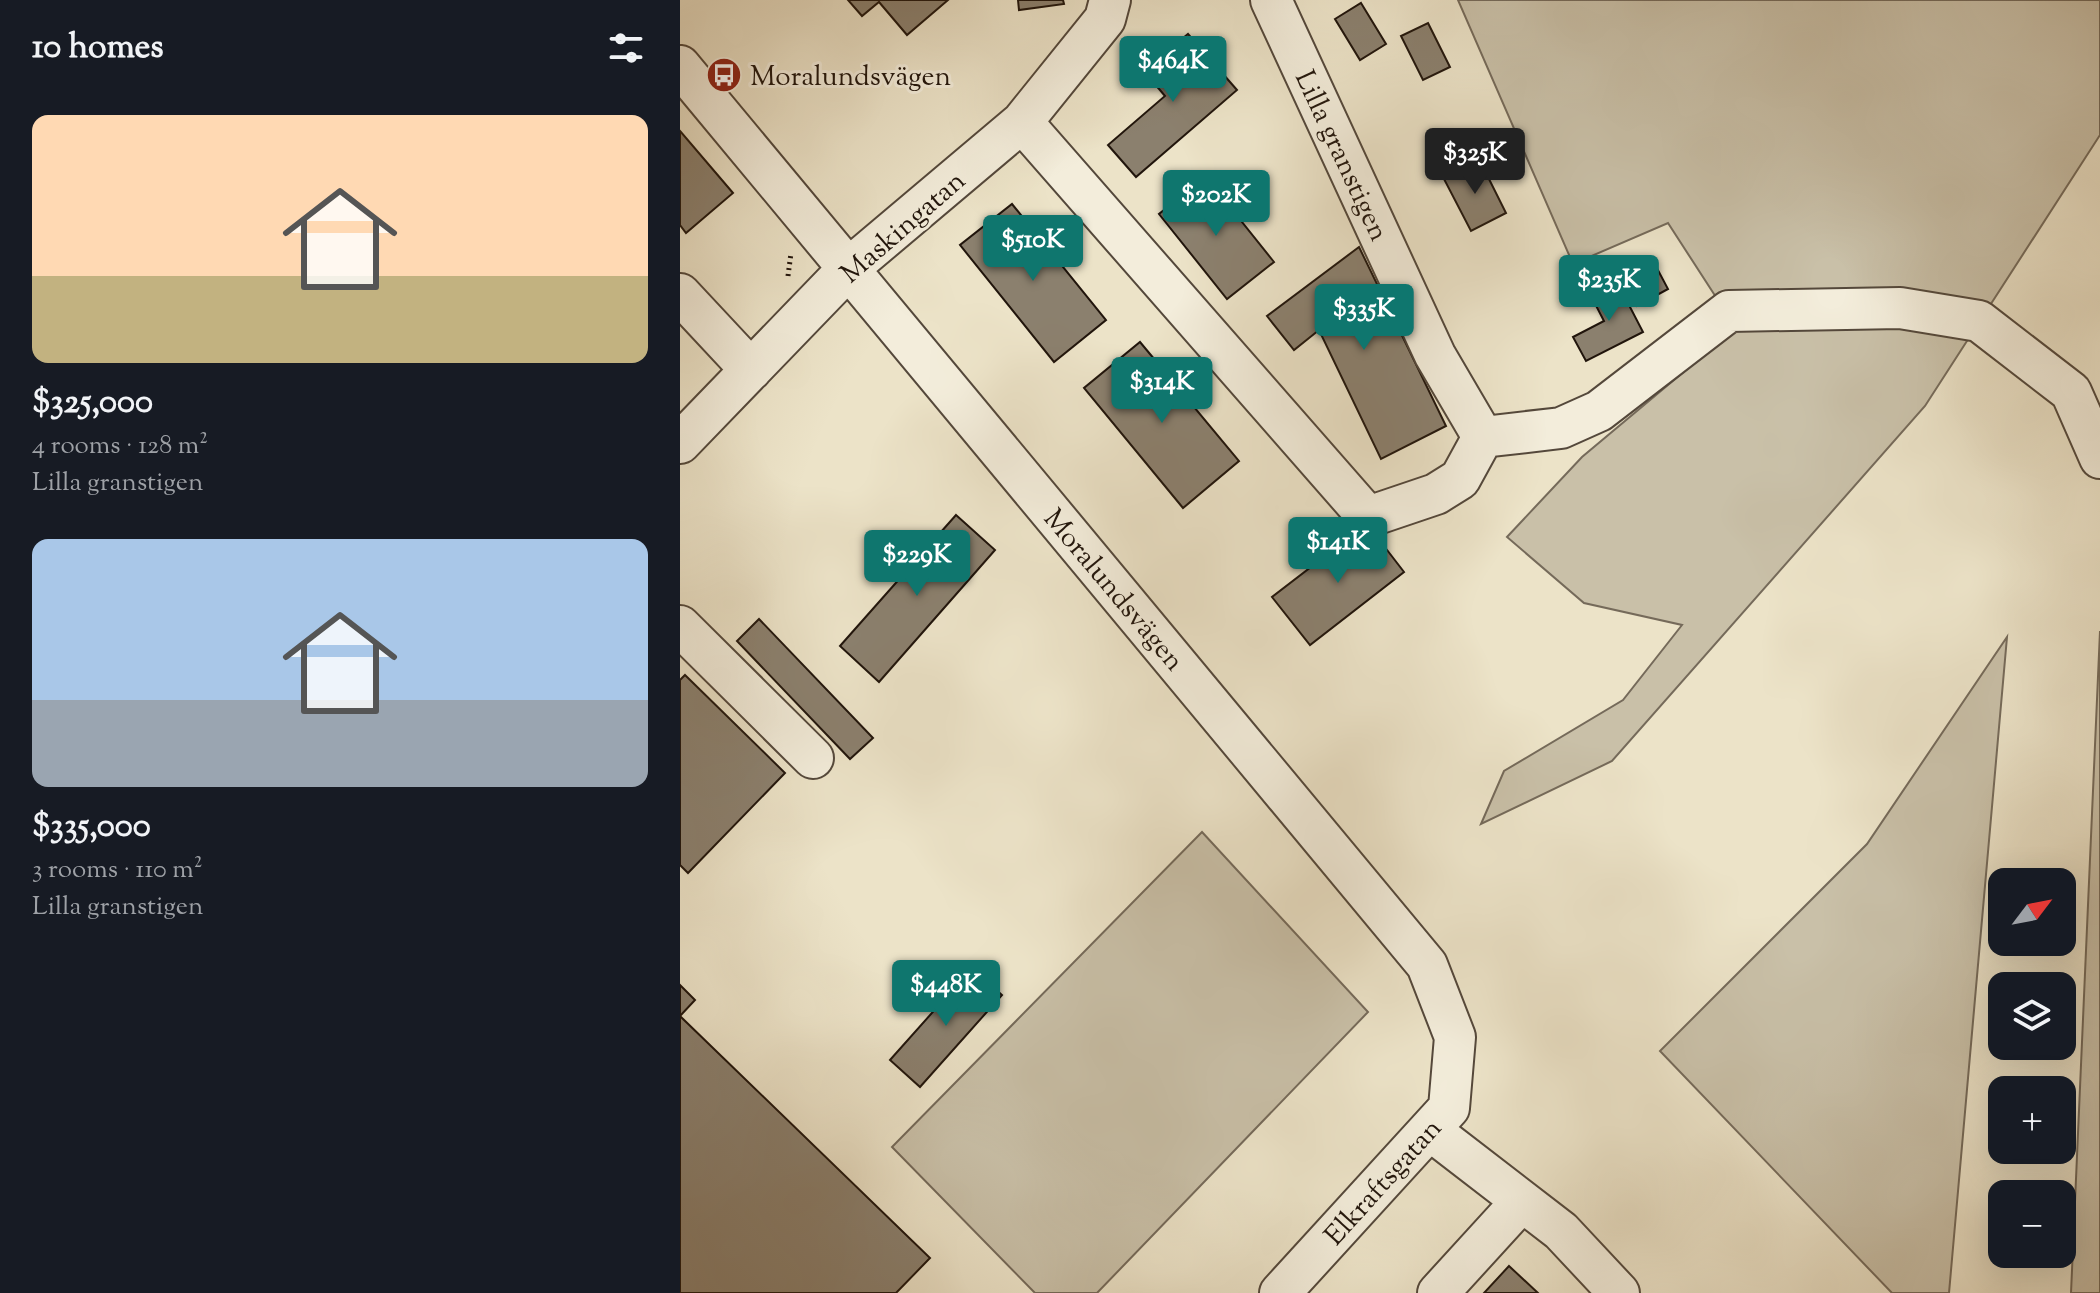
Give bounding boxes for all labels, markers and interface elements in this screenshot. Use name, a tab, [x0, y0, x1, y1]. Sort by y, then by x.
text: 10 homes	[32, 24, 164, 73]
icon: filters	[604, 26, 648, 70]
pin: $464K	[1117, 36, 1229, 104]
text: $464K	[1137, 43, 1209, 80]
bus stop icon: Moralundsvägen	[705, 56, 743, 94]
place label: Moralundsvägen	[750, 58, 951, 98]
street label: Lilla granstigen	[1283, 64, 1397, 248]
pin: $325K	[1419, 128, 1531, 196]
text: $325K	[1443, 135, 1507, 172]
street label: Maskingatan	[833, 163, 975, 294]
icon: home	[268, 167, 412, 311]
pin: $202K	[1160, 170, 1272, 238]
text: $202K	[1181, 177, 1251, 214]
pin: $510K	[977, 215, 1089, 283]
text: $510K	[1001, 222, 1065, 259]
pin: $235K	[1553, 255, 1665, 323]
text: $235K	[1577, 262, 1641, 299]
pin: $335K	[1308, 284, 1420, 352]
text: $335K	[1333, 291, 1395, 328]
pin: $314K	[1106, 357, 1218, 425]
text: $314K	[1129, 364, 1195, 401]
text: $325,000	[32, 379, 153, 428]
text: 4 rooms · 128 m²	[32, 428, 208, 465]
text: Lilla granstigen	[32, 465, 203, 502]
street label: Moralundsvägen	[1033, 501, 1193, 681]
pin: $141K	[1282, 517, 1394, 585]
text: $141K	[1306, 524, 1370, 561]
pin: $229K	[861, 530, 973, 598]
text: $229K	[882, 537, 952, 574]
icon: home	[268, 591, 412, 735]
text: $335,000	[32, 803, 151, 852]
text: 3 rooms · 110 m²	[32, 852, 203, 889]
north arrow	[1988, 868, 2076, 956]
map controls	[1988, 868, 2076, 1268]
text: Lilla granstigen	[32, 889, 203, 926]
pin: $448K	[890, 960, 1002, 1028]
text: $448K	[910, 967, 982, 1004]
button: layers	[1988, 972, 2076, 1060]
button: +	[1988, 1076, 2076, 1164]
street label: Elkraftsgatan	[1316, 1111, 1452, 1255]
button: −	[1988, 1180, 2076, 1268]

